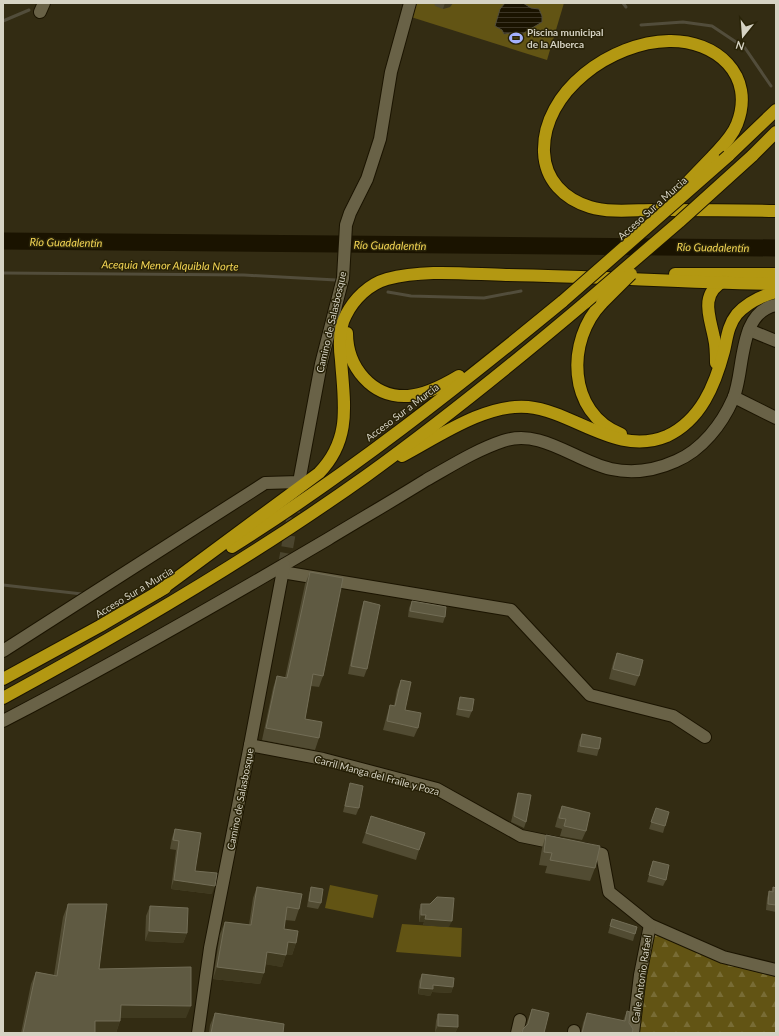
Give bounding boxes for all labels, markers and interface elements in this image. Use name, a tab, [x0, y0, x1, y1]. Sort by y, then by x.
north arrow	[723, 16, 763, 56]
place label: Piscina municipal de la Alberca	[527, 26, 603, 50]
sports icon: Piscina municipal de la Alberca	[508, 30, 524, 46]
text: N	[734, 39, 746, 53]
street label: Acceso Sur a Murcia	[615, 174, 689, 242]
water label: Río Guadalentín	[29, 235, 103, 249]
water label: Río Guadalentín	[353, 238, 427, 252]
water label: Río Guadalentín	[676, 240, 750, 254]
water label: Acequia Menor Alquibla Norte	[100, 257, 239, 273]
street label: Camino de Salasbosque	[314, 270, 348, 374]
street label: Acceso Sur a Murcia	[363, 381, 441, 443]
street label: Acceso Sur a Murcia	[93, 564, 175, 620]
street label: Camino de Salasbosque	[224, 747, 256, 851]
street label: Carril Manga del Fraile y Poza	[313, 753, 441, 797]
street label: Calle Antonio Rafael	[629, 934, 653, 1024]

